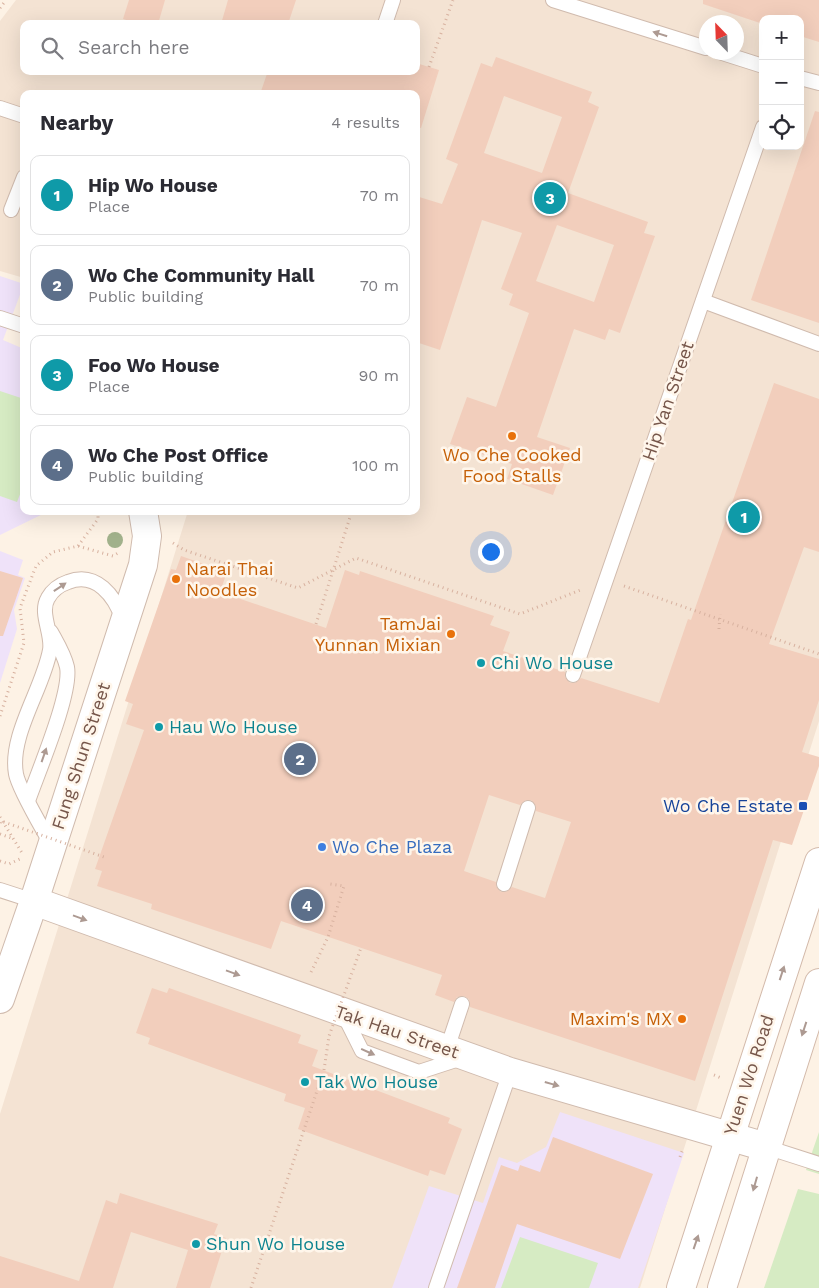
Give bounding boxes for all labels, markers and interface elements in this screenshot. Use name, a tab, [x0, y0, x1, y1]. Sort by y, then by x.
north arrow	[699, 15, 744, 60]
map controls	[759, 15, 804, 150]
button: +	[759, 15, 804, 60]
search box	[20, 20, 420, 75]
one-way arrow	[652, 29, 667, 37]
icon: search	[38, 34, 66, 62]
text: Search here	[78, 36, 189, 59]
button: −	[759, 60, 804, 105]
button: locate	[759, 105, 804, 150]
text: Nearby	[40, 110, 113, 135]
text: 4 results	[331, 113, 400, 132]
text: Hip Wo House	[88, 174, 218, 197]
pin: 3	[534, 179, 566, 217]
text: 1	[54, 186, 60, 205]
text: 70 m	[360, 186, 399, 205]
text: Place	[88, 197, 130, 216]
text: Wo Che Community Hall	[88, 264, 315, 287]
text: 2	[52, 276, 62, 295]
text: 70 m	[360, 276, 399, 295]
text: Public building	[88, 287, 203, 306]
street label: Hip Yan Street	[637, 338, 698, 463]
text: Foo Wo House	[88, 354, 220, 377]
text: 3	[52, 366, 62, 385]
text: 90 m	[358, 366, 399, 385]
text: Place	[88, 377, 130, 396]
marker: Wo Che Cooked Food Stalls	[506, 430, 518, 442]
text: Wo Che Post Office	[88, 444, 268, 467]
place label: Wo Che Cooked Food Stalls	[442, 444, 582, 486]
text: 4	[52, 456, 62, 475]
text: 100 m	[352, 456, 399, 475]
text: Public building	[88, 467, 203, 486]
pin: 1	[728, 498, 760, 536]
your location	[478, 539, 504, 565]
place label: Narai Thai Noodles	[186, 558, 274, 600]
marker: Narai Thai Noodles	[170, 573, 182, 585]
one-way arrow	[53, 582, 67, 592]
place label: TamJai Yunnan Mixian	[315, 613, 441, 655]
marker: TamJai Yunnan Mixian	[445, 628, 457, 640]
place label: Chi Wo House	[491, 652, 613, 673]
marker: Chi Wo House	[475, 657, 487, 669]
street label: Fung Shun Street	[47, 679, 114, 832]
place label: Hau Wo House	[169, 716, 298, 737]
marker: Hau Wo House	[153, 721, 165, 733]
pin: 2	[284, 740, 316, 778]
one-way arrow	[41, 747, 48, 762]
place label: Wo Che Estate	[663, 795, 793, 816]
marker: Wo Che Estate	[797, 800, 809, 812]
place label: Wo Che Plaza	[332, 836, 452, 857]
marker: Wo Che Plaza	[316, 841, 328, 853]
pin: 4	[291, 886, 323, 924]
one-way arrow	[73, 914, 88, 922]
one-way arrow	[779, 965, 787, 980]
one-way arrow	[226, 969, 241, 977]
street label: Tak Hau Street	[332, 1000, 462, 1063]
place label: Maxim's MX	[570, 1008, 672, 1029]
street label: Yuen Wo Road	[719, 1012, 778, 1138]
marker: Maxim's MX	[676, 1013, 688, 1025]
one-way arrow	[800, 1022, 808, 1037]
one-way arrow	[361, 1049, 375, 1057]
place label: Tak Wo House	[315, 1071, 438, 1092]
marker: Tak Wo House	[299, 1076, 311, 1088]
one-way arrow	[544, 1080, 559, 1088]
one-way arrow	[750, 1177, 758, 1192]
place label: Shun Wo House	[206, 1233, 345, 1254]
one-way arrow	[692, 1234, 700, 1249]
marker: Shun Wo House	[190, 1238, 202, 1250]

